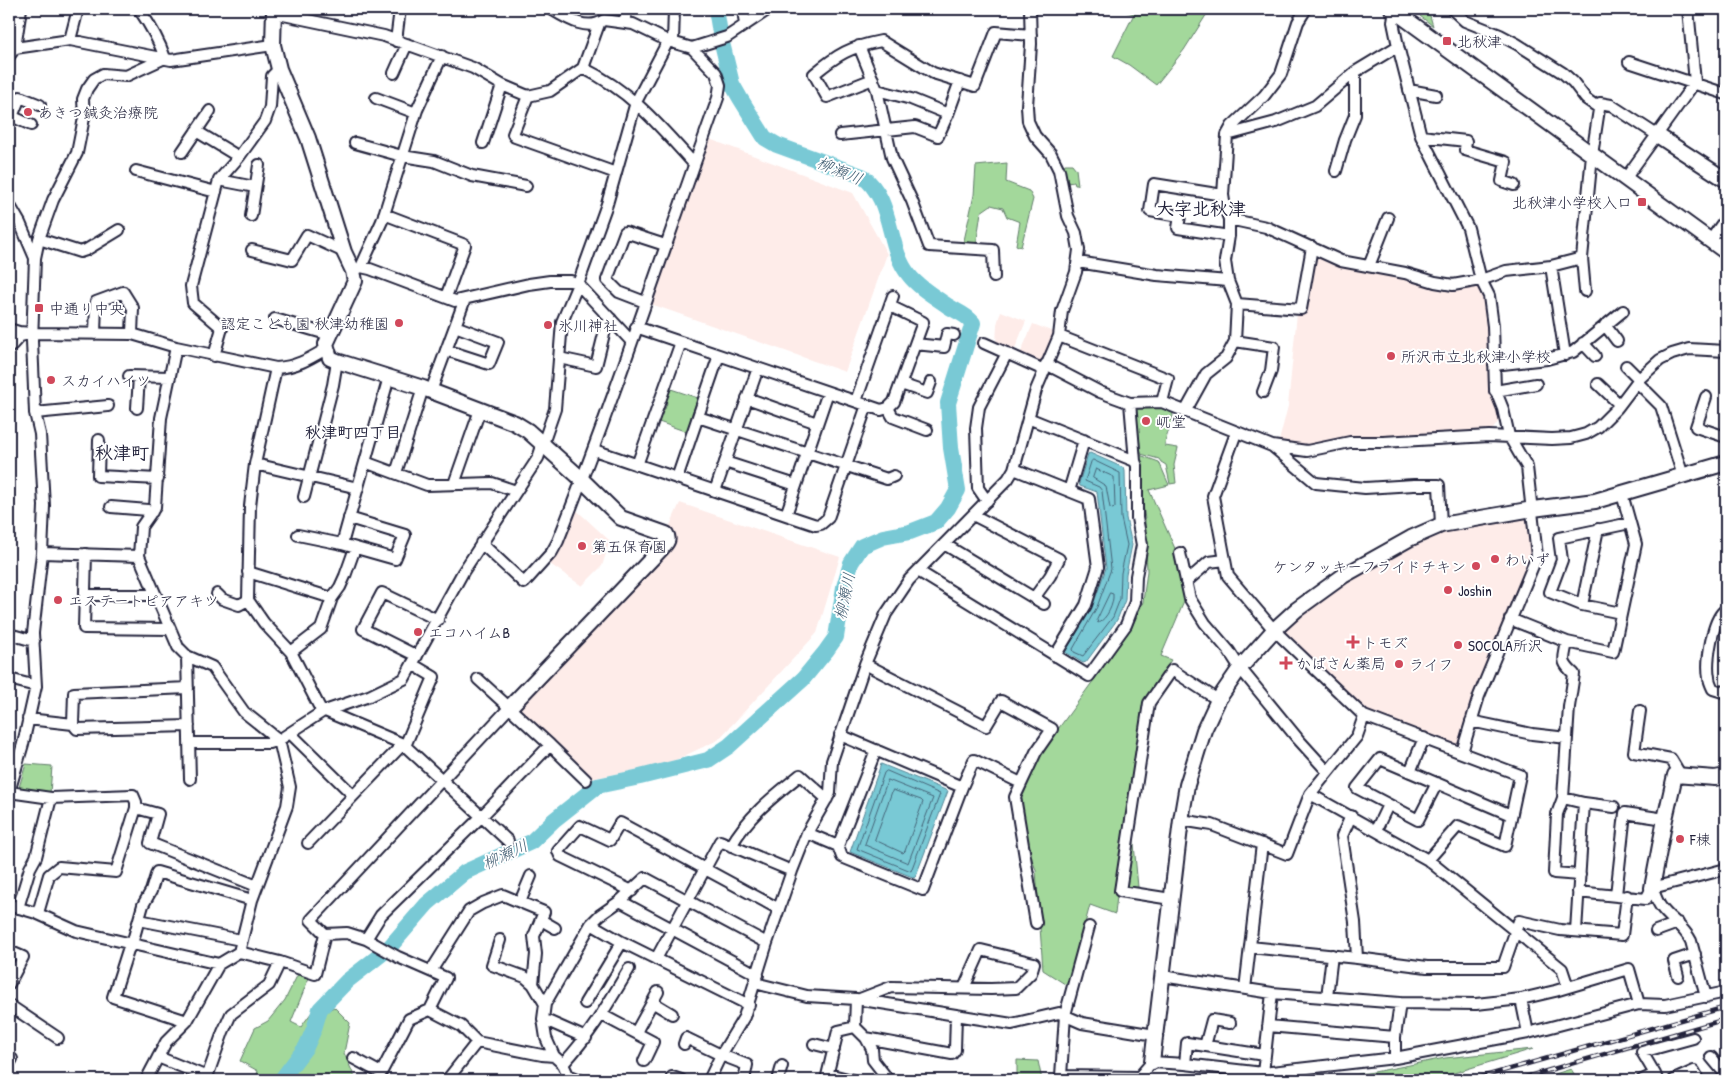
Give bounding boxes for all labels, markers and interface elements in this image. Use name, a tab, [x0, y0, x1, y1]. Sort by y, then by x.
place label: 北秋津	[1457, 31, 1502, 52]
marker: 北秋津	[1441, 35, 1453, 47]
place label: あきつ鍼灸治療院	[38, 102, 158, 123]
marker: あきつ鍼灸治療院	[22, 106, 34, 118]
water label: 柳瀬川	[814, 150, 866, 190]
place label: 北秋津小学校入口	[1512, 192, 1632, 213]
district label: 大字北秋津	[1156, 196, 1246, 221]
marker: 北秋津小学校入口	[1636, 196, 1648, 208]
place label: 中通り中央	[49, 298, 124, 319]
marker: 中通り中央	[33, 302, 45, 314]
place label: 認定こども園 秋津幼稚園	[221, 313, 389, 334]
place label: 氷川神社	[558, 315, 618, 336]
marker: 認定こども園 秋津幼稚園	[393, 317, 405, 329]
marker: 氷川神社	[542, 319, 554, 331]
place label: 所沢市立北秋津小学校	[1401, 346, 1551, 367]
marker: 所沢市立北秋津小学校	[1385, 350, 1397, 362]
place label: スカイハイツ	[61, 370, 151, 391]
marker: スカイハイツ	[45, 374, 57, 386]
place label: 屼堂	[1156, 411, 1186, 432]
marker: 屼堂	[1140, 415, 1152, 427]
district label: 秋津町四丁目	[305, 421, 401, 443]
district label: 秋津町	[95, 440, 149, 465]
place label: 第五保育園	[592, 536, 667, 557]
marker: 第五保育園	[576, 540, 588, 552]
place label: わいず	[1505, 549, 1550, 570]
marker: わいず	[1489, 553, 1501, 565]
place label: ケンタッキーフライドチキン	[1273, 556, 1466, 577]
marker: ケンタッキーフライドチキン	[1470, 560, 1482, 572]
water label: 柳瀬川	[828, 570, 860, 622]
place label: Joshin	[1458, 580, 1492, 601]
marker: Joshin	[1442, 584, 1454, 596]
place label: エステートピアアキツ	[68, 590, 219, 611]
marker: エステートピアアキツ	[52, 594, 64, 606]
place label: エコハイムB	[428, 622, 510, 643]
marker: エコハイムB	[412, 626, 424, 638]
place label: トモズ	[1363, 632, 1408, 653]
place label: SOCOLA所沢	[1468, 635, 1543, 656]
marker: トモズ	[1347, 636, 1359, 648]
marker: SOCOLA所沢	[1452, 639, 1464, 651]
place label: かばさん薬局	[1296, 653, 1386, 674]
place label: ライフ	[1409, 654, 1453, 675]
marker: かばさん薬局	[1280, 657, 1292, 669]
marker: ライフ	[1393, 658, 1405, 670]
place label: F棟	[1689, 829, 1711, 850]
marker: F棟	[1674, 833, 1686, 845]
water label: 柳瀬川	[479, 834, 531, 874]

